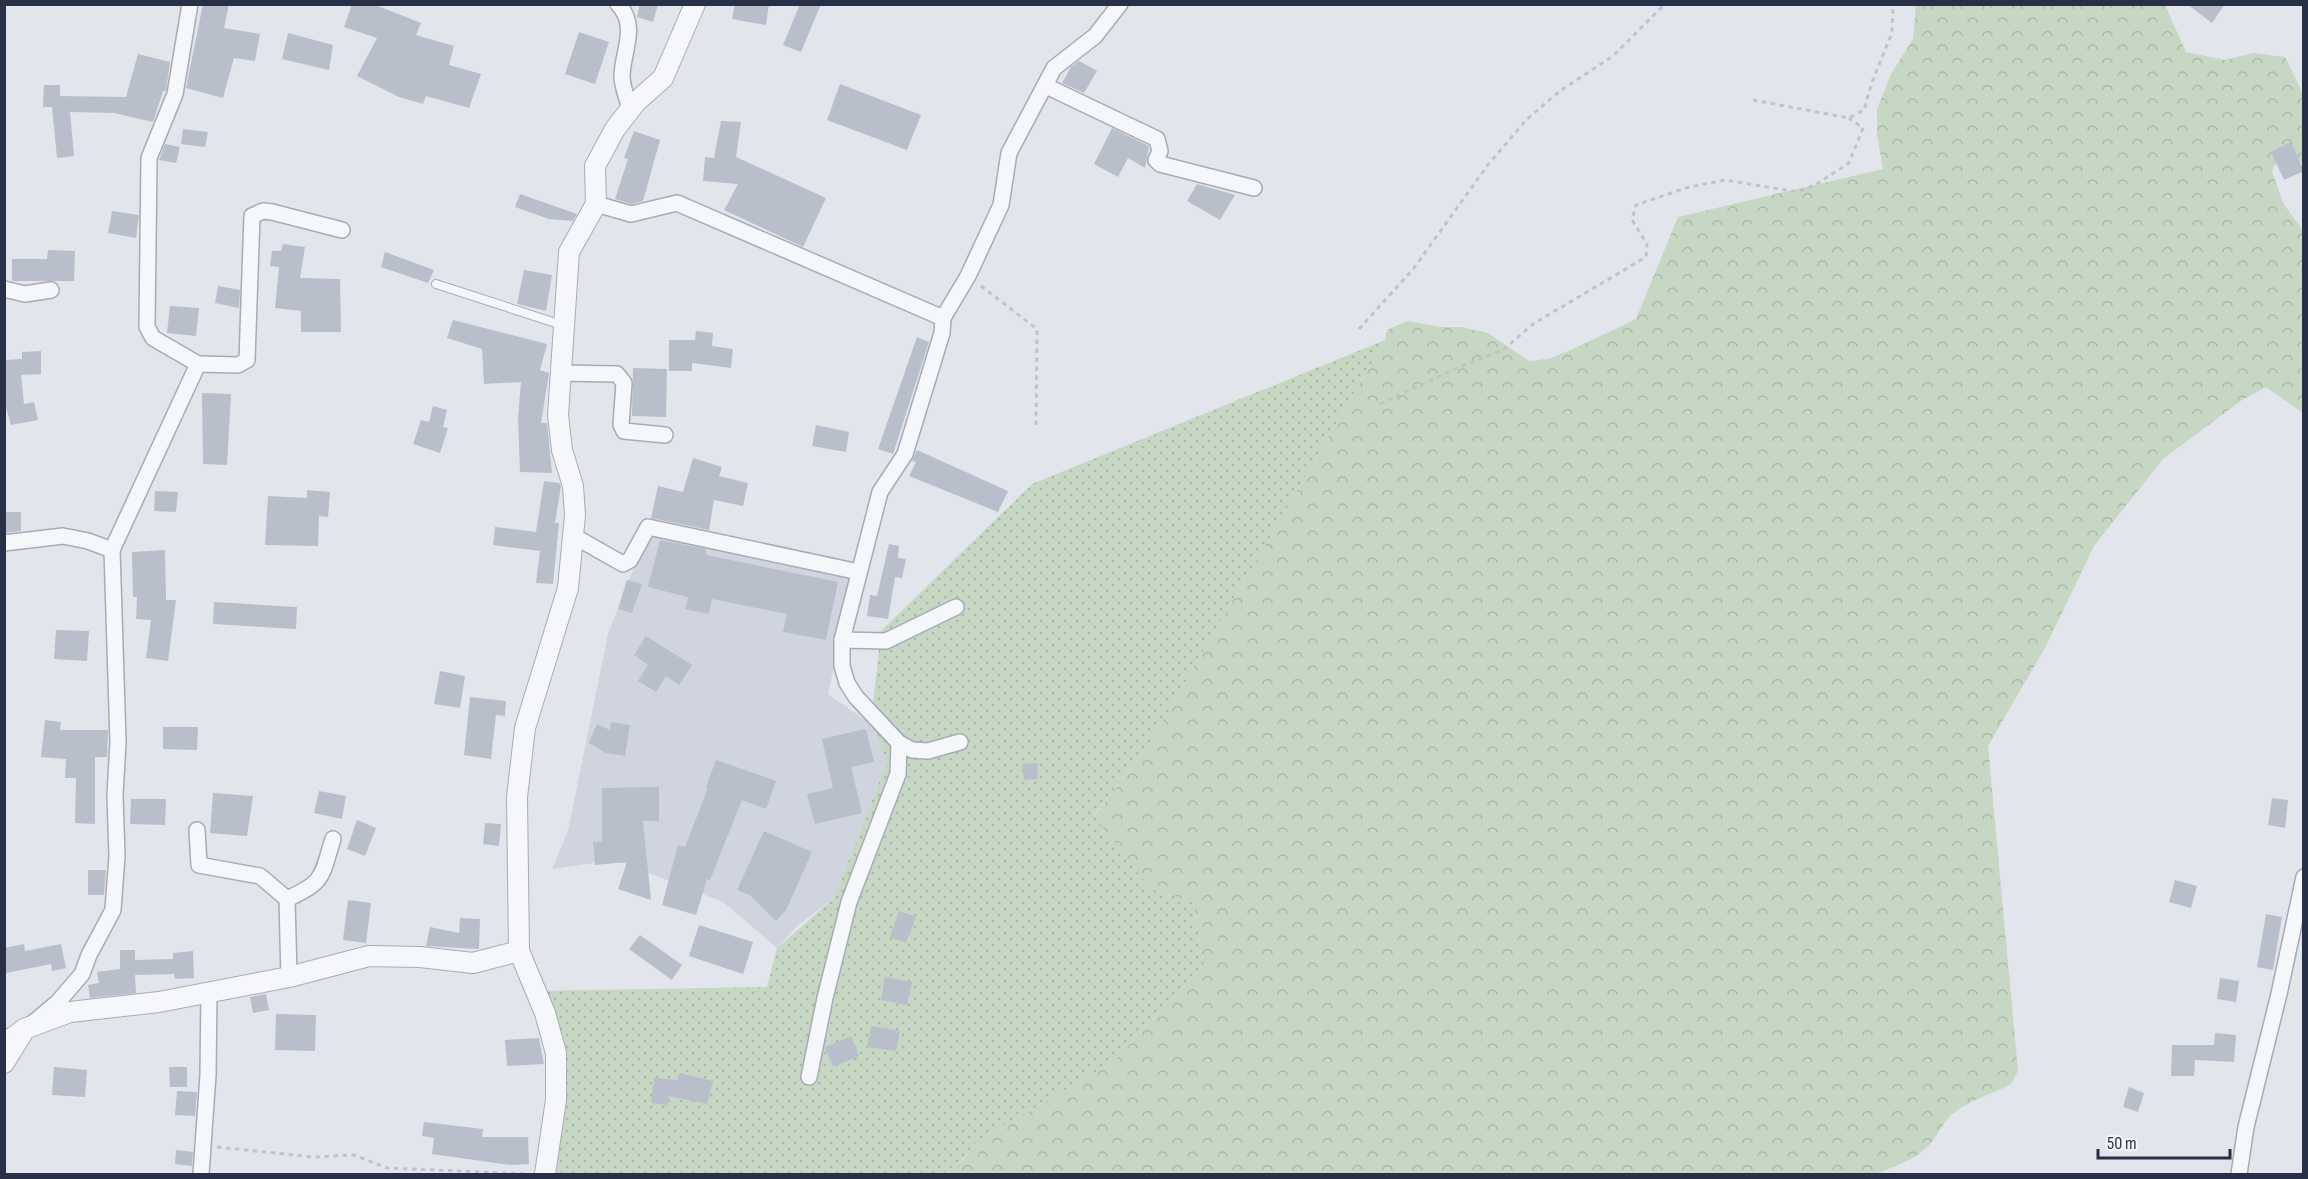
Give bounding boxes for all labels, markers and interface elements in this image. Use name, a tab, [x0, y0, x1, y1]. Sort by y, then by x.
scale bar	[2098, 1122, 2230, 1160]
text: 50 m	[2107, 1133, 2137, 1154]

